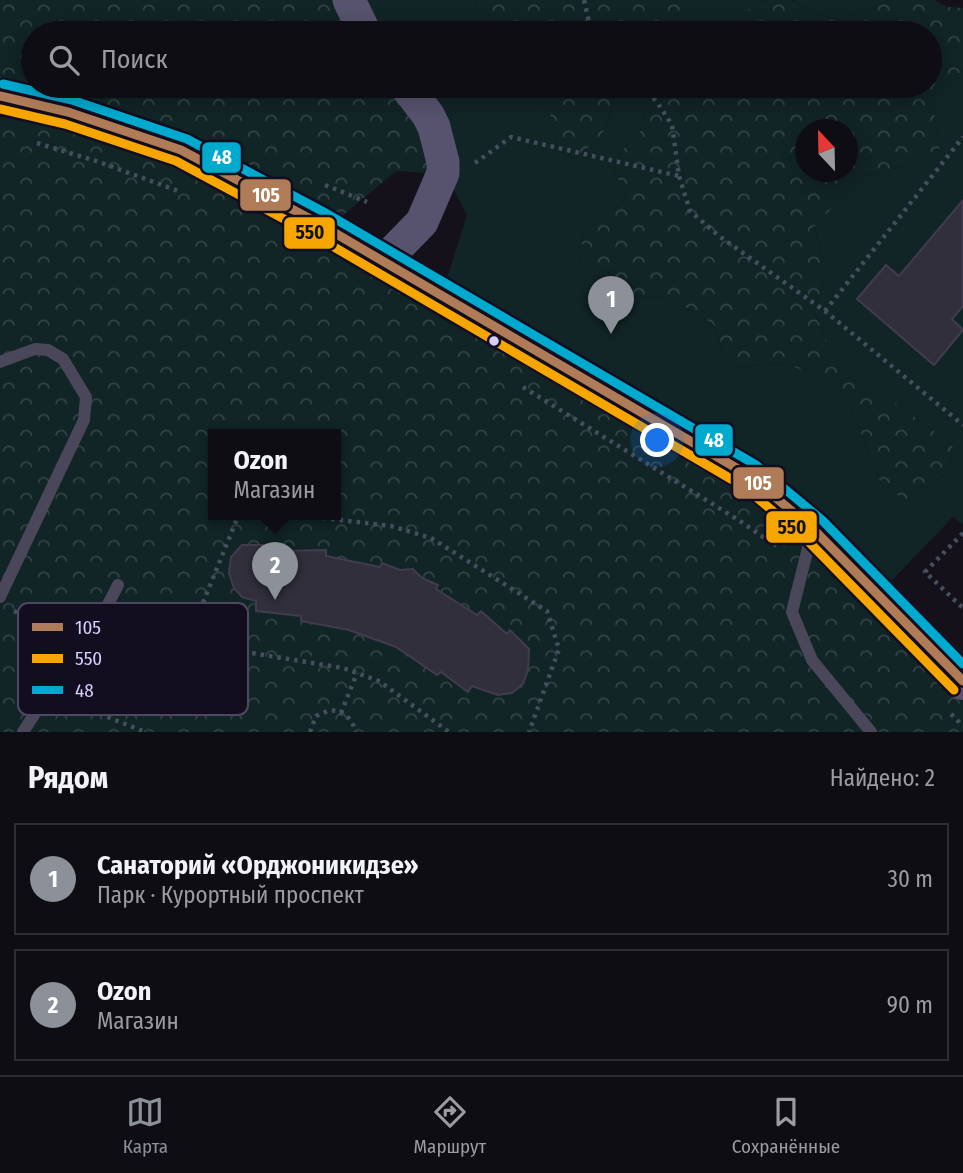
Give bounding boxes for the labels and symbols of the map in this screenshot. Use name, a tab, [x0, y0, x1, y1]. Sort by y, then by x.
north arrow	[795, 119, 858, 182]
line badge: 48	[201, 141, 242, 174]
text: 48	[212, 146, 232, 169]
line badge: 105	[239, 178, 292, 212]
text: 105	[252, 184, 280, 207]
line badge: 550	[283, 216, 336, 250]
text: 550	[296, 221, 324, 244]
pin: 1	[588, 276, 634, 334]
unlabelled marker	[487, 334, 501, 348]
your location	[640, 423, 674, 457]
line badge: 48	[694, 423, 734, 457]
text: 48	[704, 429, 724, 452]
line badge: 105	[732, 466, 785, 500]
text: 105	[744, 472, 772, 495]
line badge: 550	[765, 510, 818, 544]
text: 550	[778, 516, 806, 539]
pin: 2	[252, 542, 298, 600]
legend	[18, 603, 248, 715]
text: 105	[75, 616, 101, 639]
text: 550	[75, 647, 102, 670]
text: 48	[75, 679, 94, 702]

